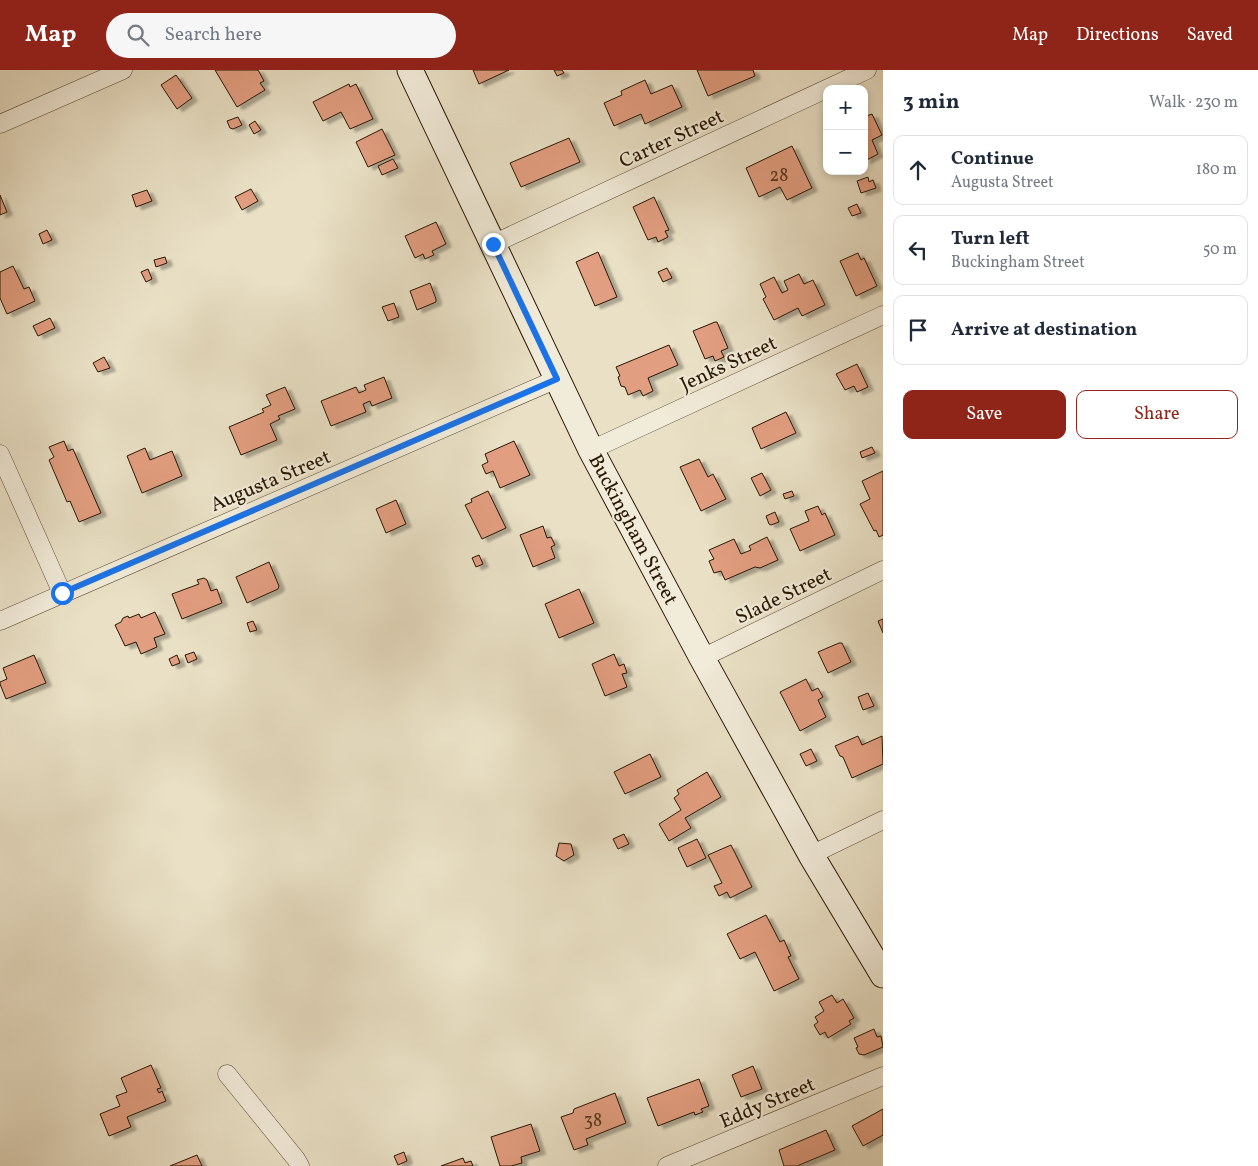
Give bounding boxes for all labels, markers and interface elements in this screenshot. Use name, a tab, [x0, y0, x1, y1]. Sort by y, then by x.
search box	[106, 13, 456, 58]
text: Map	[25, 18, 76, 52]
icon: search	[124, 21, 152, 49]
text: Search here	[164, 22, 262, 48]
text: Map	[1012, 23, 1048, 48]
text: Directions	[1076, 23, 1159, 48]
text: Saved	[1187, 23, 1233, 48]
map controls	[823, 85, 868, 175]
button: +	[823, 85, 868, 130]
text: 3 min	[903, 88, 959, 117]
text: Walk · 230 m	[1149, 92, 1238, 114]
street label: Carter Street	[615, 103, 729, 176]
button: −	[823, 130, 868, 175]
text: Continue	[951, 146, 1034, 172]
icon: ahead	[904, 156, 932, 184]
text: 180 m	[1196, 159, 1237, 181]
house number: 28	[770, 164, 788, 189]
text: Augusta Street	[951, 172, 1054, 194]
text: Turn left	[951, 226, 1030, 252]
route end	[482, 233, 505, 256]
icon: left	[904, 236, 932, 264]
text: 50 m	[1203, 239, 1237, 261]
text: Buckingham Street	[951, 252, 1085, 274]
icon: arrive	[904, 316, 932, 344]
text: Arrive at destination	[951, 317, 1137, 343]
street label: Jenks Street	[676, 330, 782, 399]
button: Save	[903, 390, 1066, 439]
button: Share	[1076, 390, 1238, 439]
street label: Augusta Street	[206, 444, 335, 520]
street label: Buckingham Street	[581, 450, 684, 610]
street label: Slade Street	[731, 561, 837, 632]
route start	[51, 582, 74, 605]
street label: Eddy Street	[716, 1071, 820, 1137]
house number: 38	[584, 1109, 602, 1134]

